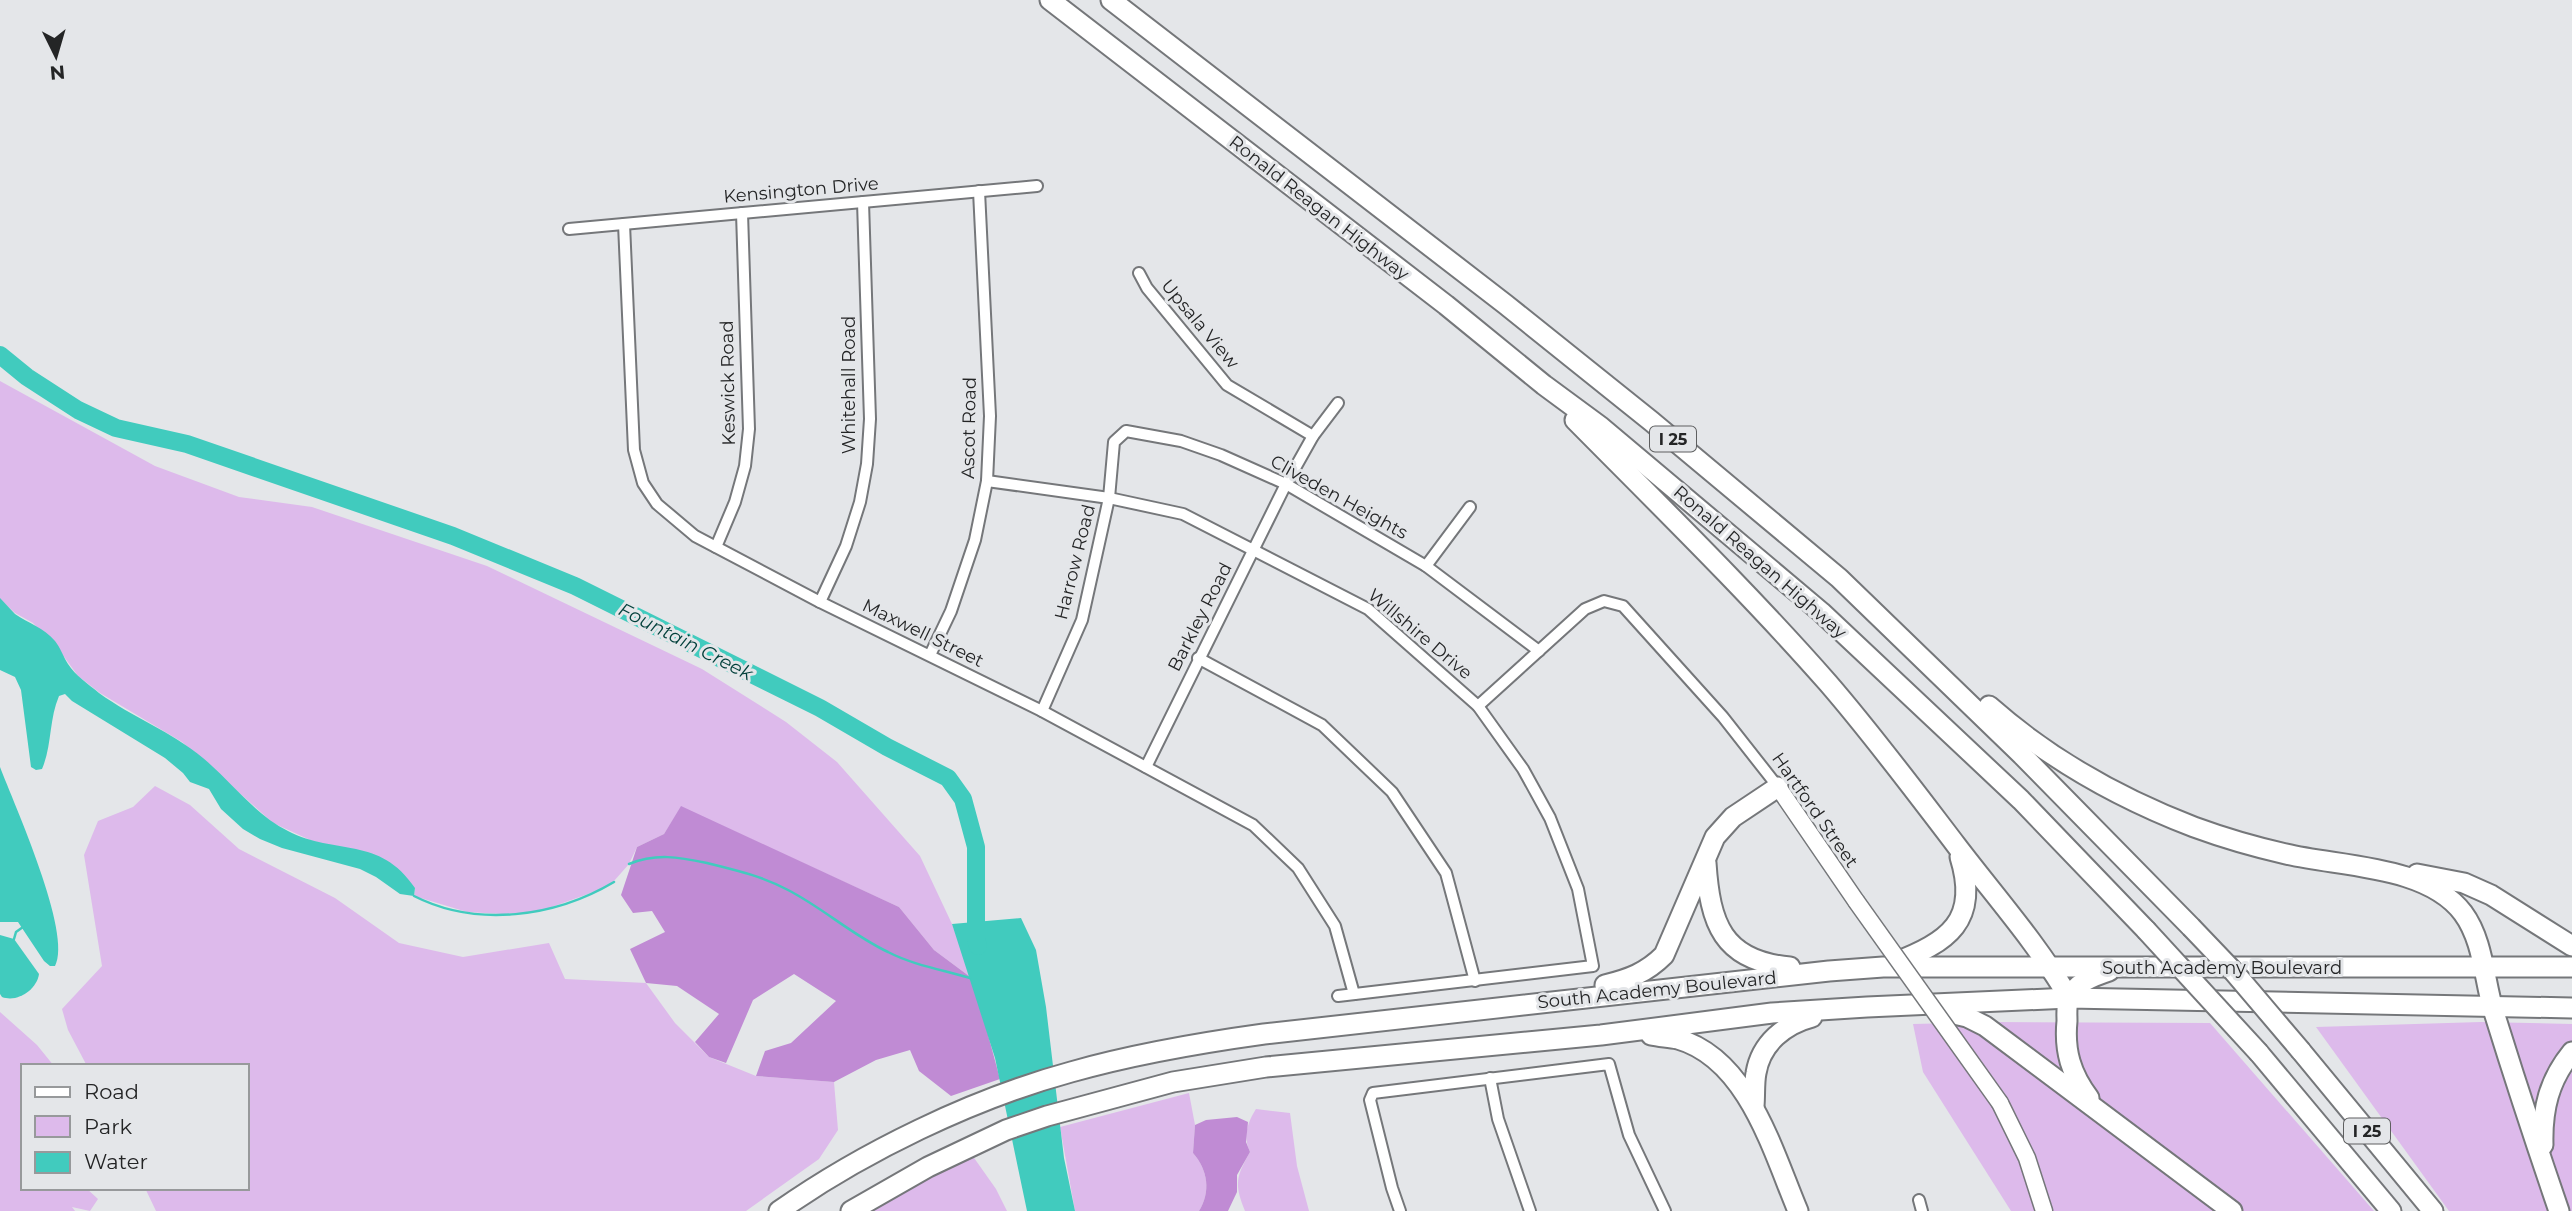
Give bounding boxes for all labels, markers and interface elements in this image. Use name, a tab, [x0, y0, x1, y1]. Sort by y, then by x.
north arrow	[21, 21, 91, 91]
text: N	[49, 60, 66, 85]
street label: Ronald Reagan Highway	[1225, 131, 1414, 285]
street label: Kensington Drive	[722, 172, 880, 208]
street label: Upsala View	[1156, 275, 1244, 373]
street label: Whitehall Road	[838, 316, 860, 454]
street label: Keswick Road	[716, 320, 740, 446]
street label: Ascot Road	[957, 377, 981, 479]
road number: I 25	[1650, 426, 1696, 452]
street label: Cliveden Heights	[1266, 450, 1412, 544]
street label: Ronald Reagan Highway	[1669, 481, 1851, 643]
street label: Harrow Road	[1050, 502, 1100, 622]
street label: Barkley Road	[1163, 559, 1237, 675]
street label: Willshire Drive	[1363, 584, 1477, 684]
street label: Maxwell Street	[859, 594, 987, 672]
water label: Fountain Creek	[615, 598, 757, 686]
street label: Hartford Street	[1767, 748, 1863, 872]
street label: South Academy Boulevard	[2102, 957, 2342, 979]
street label: South Academy Boulevard	[1536, 967, 1778, 1013]
legend	[21, 1064, 248, 1190]
text: Road	[84, 1079, 139, 1104]
text: Park	[84, 1114, 132, 1139]
road number: I 25	[2344, 1119, 2390, 1144]
text: Water	[84, 1149, 148, 1174]

